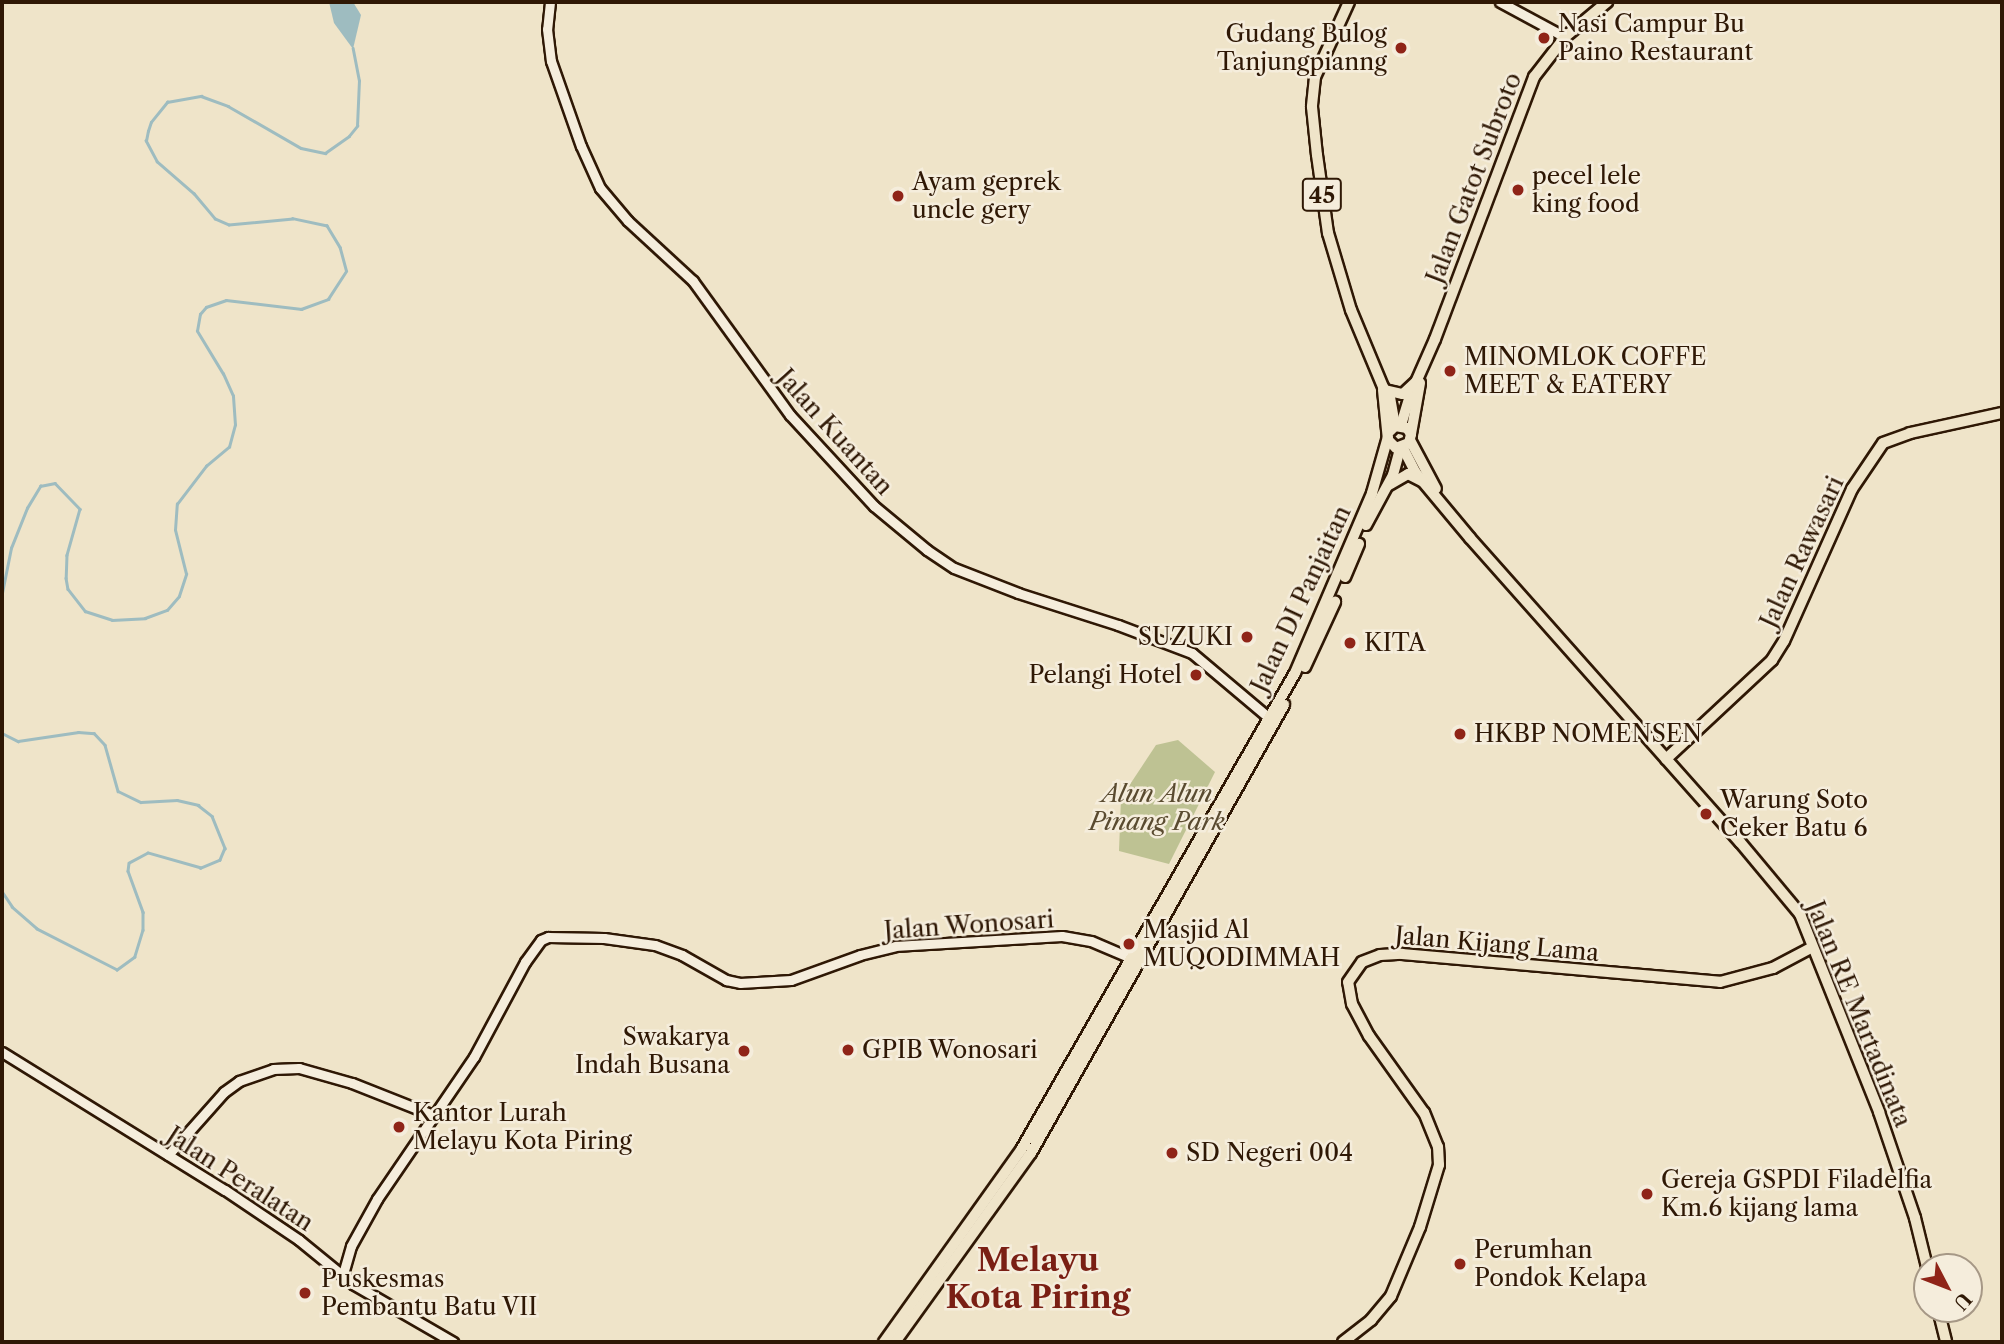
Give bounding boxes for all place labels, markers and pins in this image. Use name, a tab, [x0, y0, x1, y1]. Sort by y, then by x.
place label: Nasi Campur Bu Paino Restaurant	[1558, 10, 1753, 66]
place label: Gudang Bulog Tanjungpianng	[1217, 20, 1387, 76]
marker: Nasi Campur Bu Paino Restaurant	[1536, 30, 1552, 46]
marker: Gudang Bulog Tanjungpianng	[1393, 40, 1409, 56]
place label: pecel lele king food	[1532, 162, 1641, 218]
place label: Ayam geprek uncle gery	[912, 168, 1060, 224]
marker: pecel lele king food	[1510, 182, 1526, 198]
marker: Ayam geprek uncle gery	[890, 188, 906, 204]
place label: MINOMLOK COFFE MEET & EATERY	[1464, 343, 1707, 399]
marker: MINOMLOK COFFE MEET & EATERY	[1442, 363, 1458, 379]
place label: SUZUKI	[1138, 623, 1233, 651]
marker: SUZUKI	[1239, 629, 1255, 645]
place label: KITA	[1364, 629, 1426, 657]
marker: KITA	[1342, 635, 1358, 651]
place label: Pelangi Hotel	[1028, 661, 1182, 689]
marker: Pelangi Hotel	[1188, 667, 1204, 683]
place label: HKBP NOMENSEN	[1474, 720, 1703, 748]
marker: HKBP NOMENSEN	[1452, 726, 1468, 742]
place label: Warung Soto Ceker Batu 6	[1720, 786, 1868, 842]
marker: Warung Soto Ceker Batu 6	[1698, 806, 1714, 822]
place label: Masjid Al MUQODIMMAH	[1143, 916, 1340, 972]
marker: Masjid Al MUQODIMMAH	[1121, 936, 1137, 952]
place label: Swakarya Indah Busana	[575, 1023, 730, 1079]
place label: GPIB Wonosari	[862, 1036, 1038, 1064]
marker: GPIB Wonosari	[840, 1042, 856, 1058]
marker: Swakarya Indah Busana	[736, 1043, 752, 1059]
place label: Kantor Lurah Melayu Kota Piring	[413, 1099, 632, 1155]
marker: Kantor Lurah Melayu Kota Piring	[391, 1119, 407, 1135]
place label: SD Negeri 004	[1186, 1139, 1353, 1167]
marker: SD Negeri 004	[1164, 1145, 1180, 1161]
place label: Gereja GSPDI Filadelfia Km.6 kijang lama	[1661, 1166, 1933, 1222]
marker: Gereja GSPDI Filadelfia Km.6 kijang lama	[1639, 1186, 1655, 1202]
place label: Perumhan Pondok Kelapa	[1474, 1236, 1647, 1292]
marker: Perumhan Pondok Kelapa	[1452, 1256, 1468, 1272]
place label: Puskesmas Pembantu Batu VII	[321, 1265, 538, 1321]
marker: Puskesmas Pembantu Batu VII	[295, 1283, 315, 1303]

